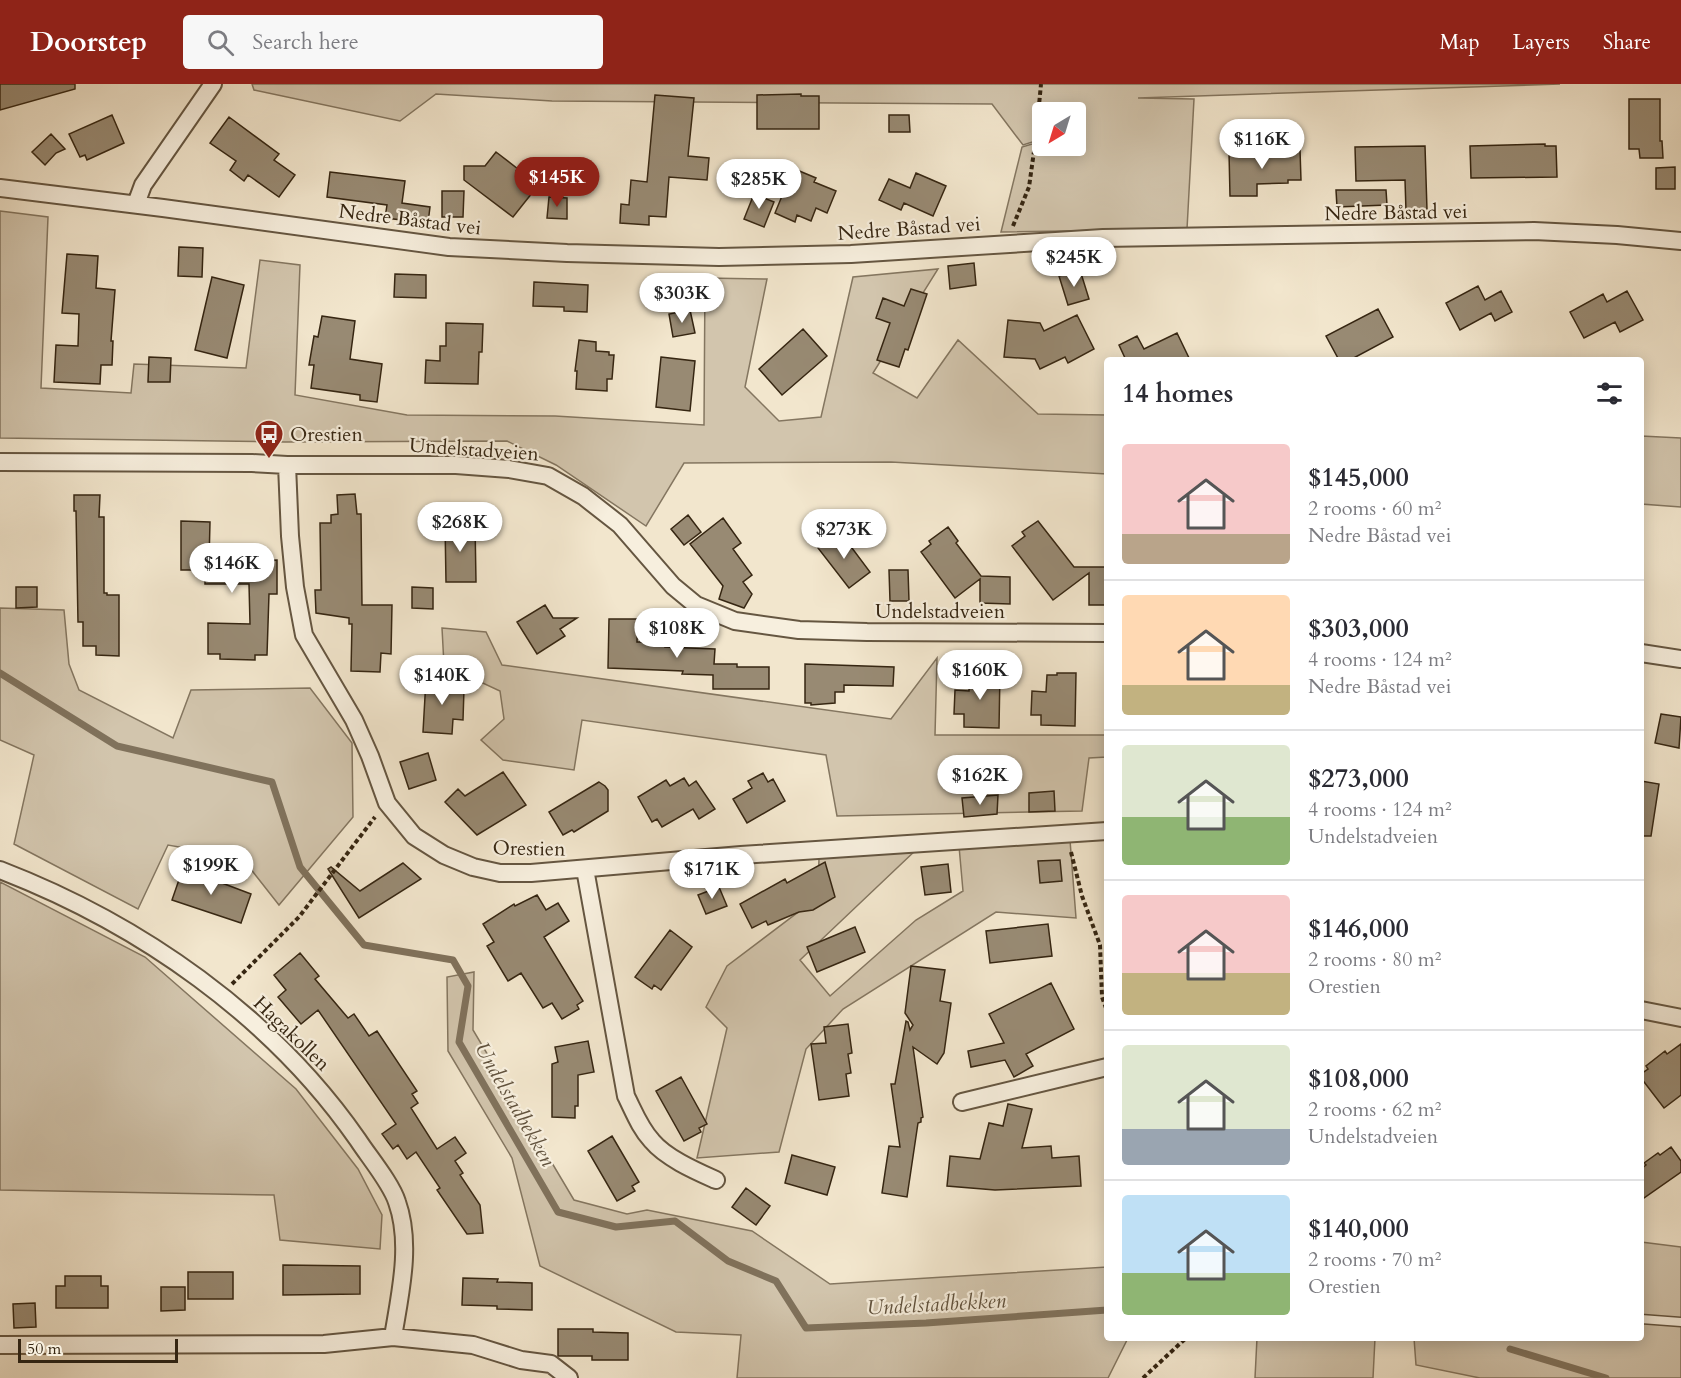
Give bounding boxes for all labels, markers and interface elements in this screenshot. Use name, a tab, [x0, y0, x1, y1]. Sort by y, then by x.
search box	[183, 15, 603, 69]
text: Doorstep	[30, 23, 147, 61]
icon: search	[204, 26, 237, 59]
text: Search here	[252, 27, 359, 57]
text: Map	[1440, 28, 1480, 57]
text: Layers	[1513, 28, 1570, 57]
text: Share	[1603, 28, 1651, 57]
north arrow	[1032, 102, 1086, 156]
map controls	[1032, 102, 1086, 156]
pin: $116K	[1220, 119, 1304, 170]
text: $116K	[1233, 125, 1291, 152]
pin: $145K	[515, 157, 599, 208]
pin: $285K	[717, 159, 801, 210]
text: $145K	[528, 163, 586, 190]
text: $285K	[730, 165, 788, 192]
street label: Nedre Båstad vei	[337, 197, 483, 242]
street label: Nedre Båstad vei	[1324, 198, 1468, 227]
street label: Nedre Båstad vei	[837, 210, 982, 247]
pin: $245K	[1032, 237, 1116, 288]
text: $245K	[1045, 243, 1103, 270]
pin: $303K	[640, 273, 724, 324]
text: $303K	[653, 279, 711, 306]
text: 14 homes	[1122, 376, 1233, 411]
icon: filters	[1593, 377, 1626, 410]
bus stop icon: Orestien	[253, 418, 285, 460]
place label: Orestien	[290, 421, 363, 448]
street label: Undelstadveien	[408, 431, 540, 468]
text: $145,000	[1308, 460, 1409, 495]
icon: home	[1170, 468, 1242, 540]
text: 2 rooms · 60 m²	[1308, 495, 1441, 522]
pin: $268K	[418, 502, 502, 553]
text: $268K	[431, 508, 489, 535]
pin: $273K	[802, 509, 886, 560]
text: $273K	[815, 515, 873, 542]
text: Nedre Båstad vei	[1308, 522, 1451, 549]
pin: $146K	[190, 543, 274, 594]
text: $146K	[203, 549, 261, 576]
street label: Undelstadveien	[875, 598, 1006, 625]
pin: $108K	[635, 608, 719, 659]
text: $303,000	[1308, 611, 1409, 646]
text: $108K	[648, 614, 706, 641]
icon: home	[1170, 619, 1242, 691]
text: 4 rooms · 124 m²	[1308, 646, 1452, 673]
pin: $160K	[938, 650, 1022, 701]
pin: $140K	[400, 655, 484, 706]
text: $160K	[951, 656, 1009, 683]
text: $140K	[413, 661, 471, 688]
text: Nedre Båstad vei	[1308, 673, 1451, 700]
pin: $162K	[938, 755, 1022, 806]
text: $162K	[951, 761, 1009, 788]
text: $273,000	[1308, 761, 1409, 796]
icon: home	[1170, 769, 1242, 841]
text: 4 rooms · 124 m²	[1308, 796, 1452, 823]
text: Undelstadveien	[1308, 823, 1438, 850]
street label: Orestien	[492, 834, 566, 863]
pin: $199K	[169, 845, 253, 896]
pin: $171K	[670, 849, 754, 900]
text: $199K	[182, 851, 240, 878]
text: $171K	[683, 855, 741, 882]
text: $146,000	[1308, 911, 1409, 946]
icon: home	[1170, 919, 1242, 991]
text: 2 rooms · 80 m²	[1308, 946, 1441, 973]
text: Orestien	[1308, 973, 1381, 1000]
street label: Hagakollen	[247, 990, 336, 1077]
water label: Undelstadbekken	[467, 1037, 562, 1173]
text: $108,000	[1308, 1061, 1409, 1096]
icon: home	[1170, 1069, 1242, 1141]
text: 2 rooms · 62 m²	[1308, 1096, 1441, 1123]
text: Undelstadveien	[1308, 1123, 1438, 1150]
text: $140,000	[1308, 1211, 1409, 1246]
icon: home	[1170, 1219, 1242, 1291]
text: 2 rooms · 70 m²	[1308, 1246, 1441, 1273]
text: Orestien	[1308, 1273, 1381, 1300]
water label: Undelstadbekken	[866, 1286, 1007, 1323]
scale bar	[18, 1336, 178, 1364]
text: 50 m	[27, 1338, 61, 1360]

